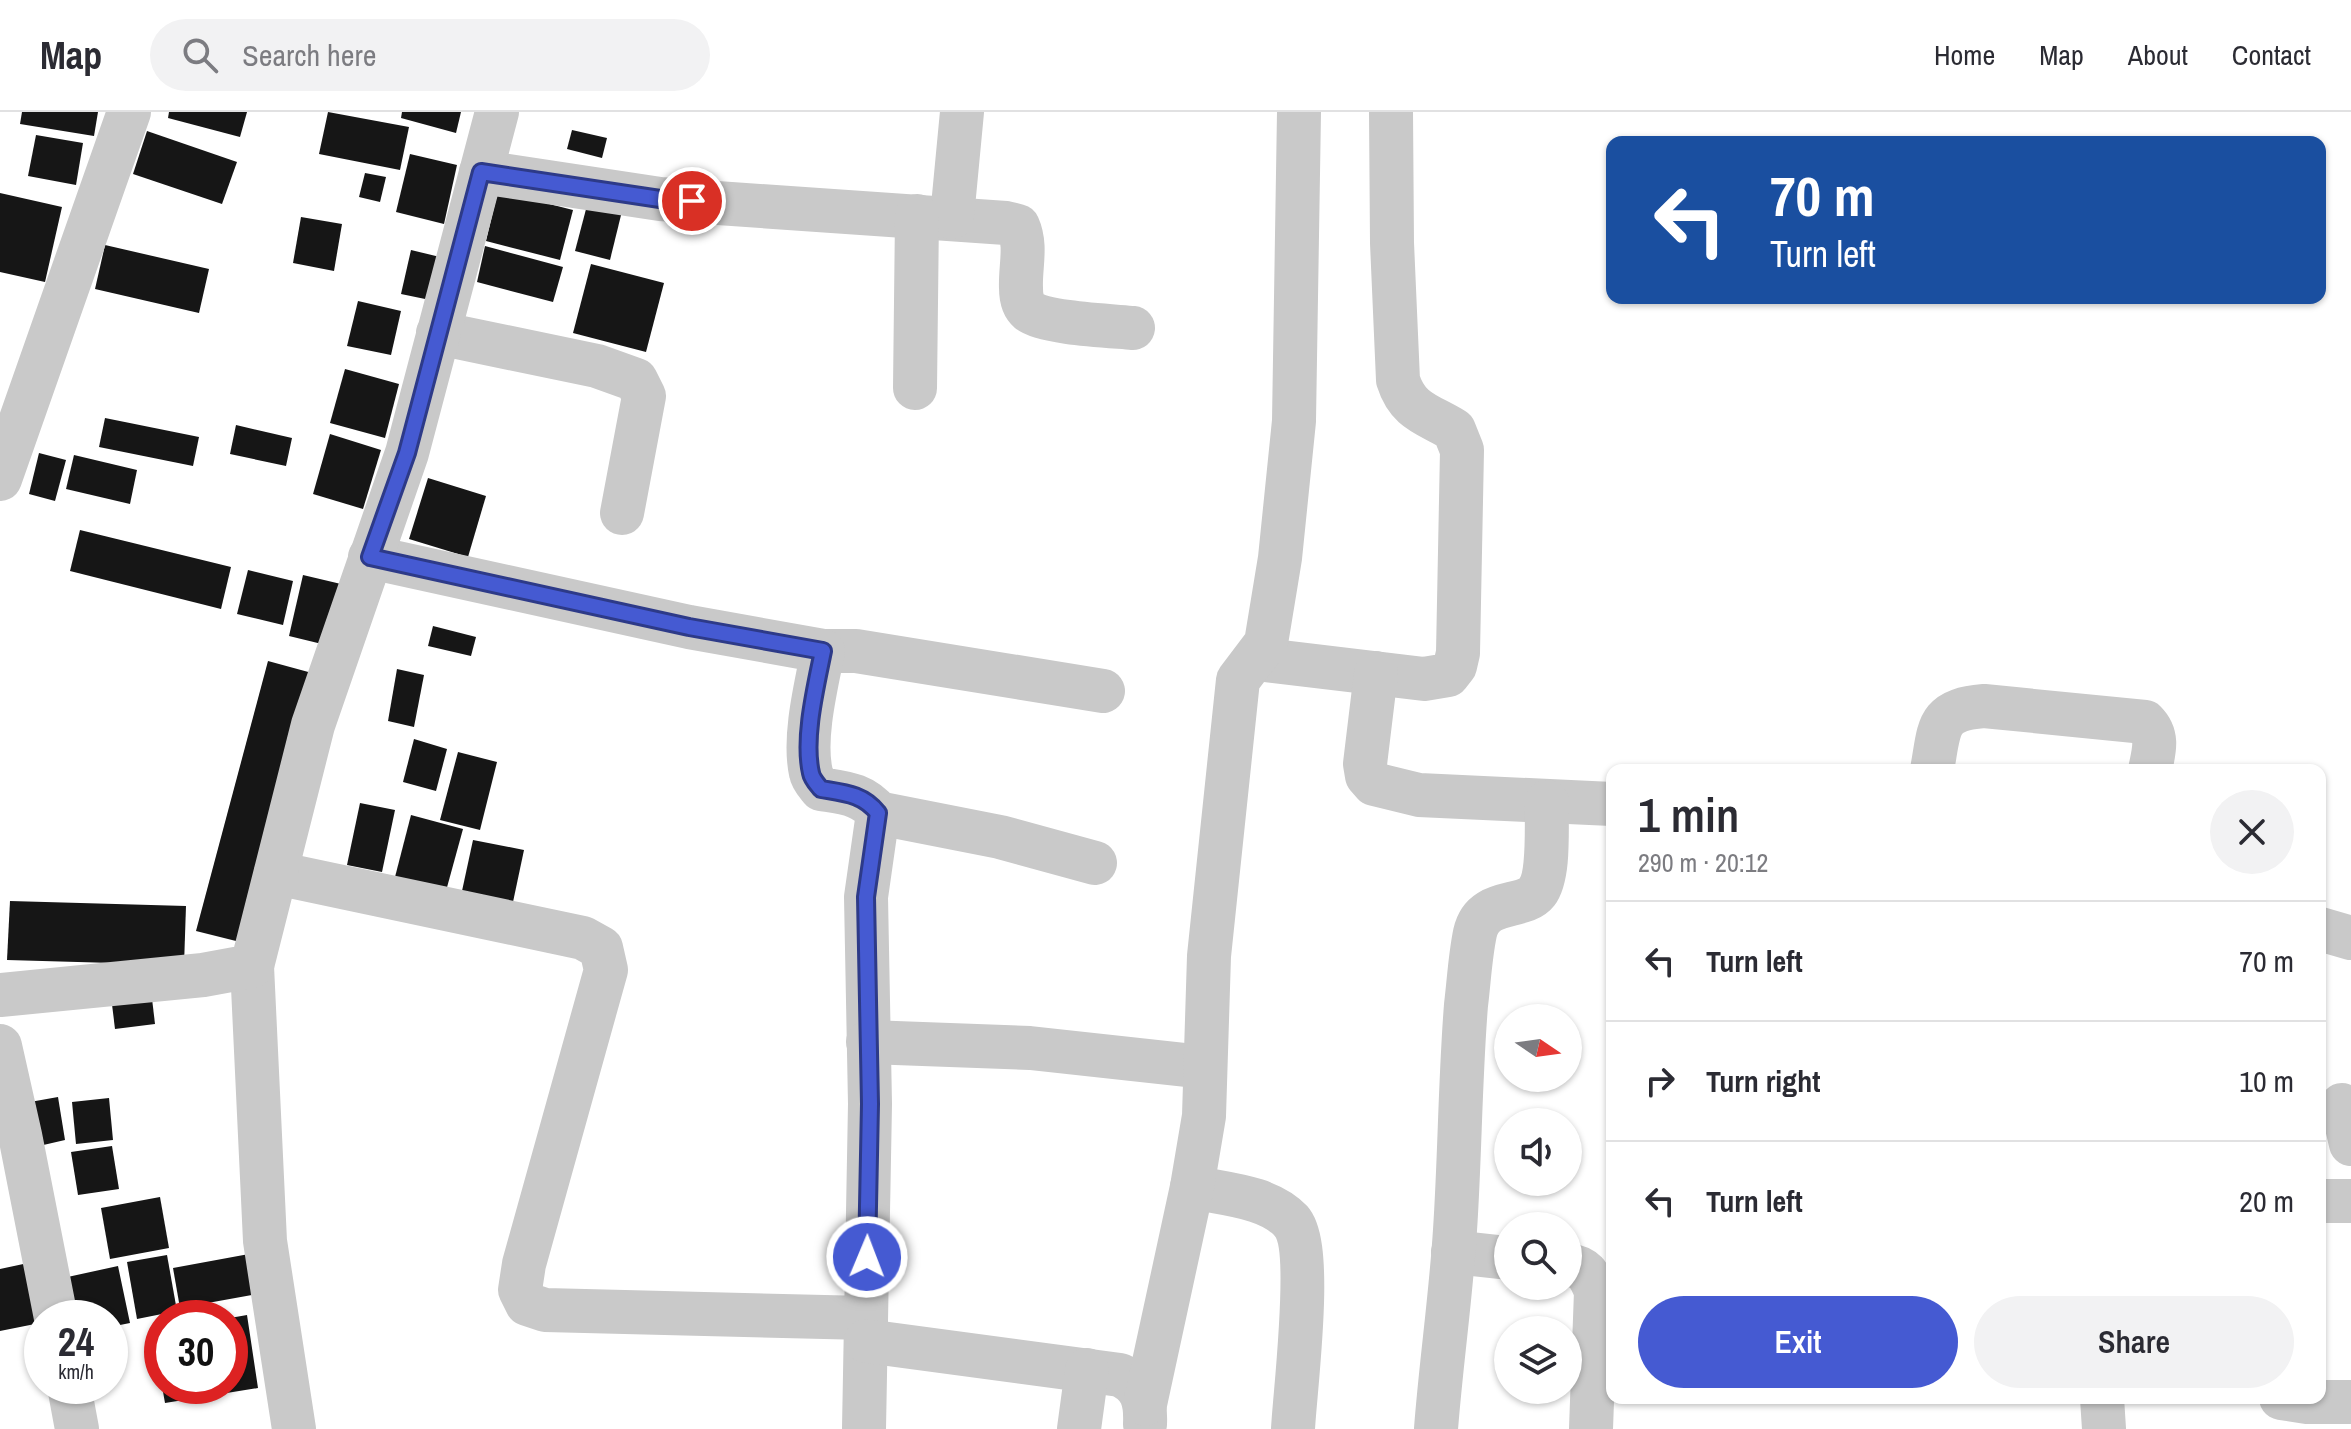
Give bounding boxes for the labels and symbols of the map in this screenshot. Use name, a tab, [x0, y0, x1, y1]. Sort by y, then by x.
pin	[658, 167, 726, 235]
north arrow	[1494, 1004, 1582, 1092]
position arrow	[825, 1215, 909, 1299]
speed limit sign: 30	[144, 1300, 248, 1404]

